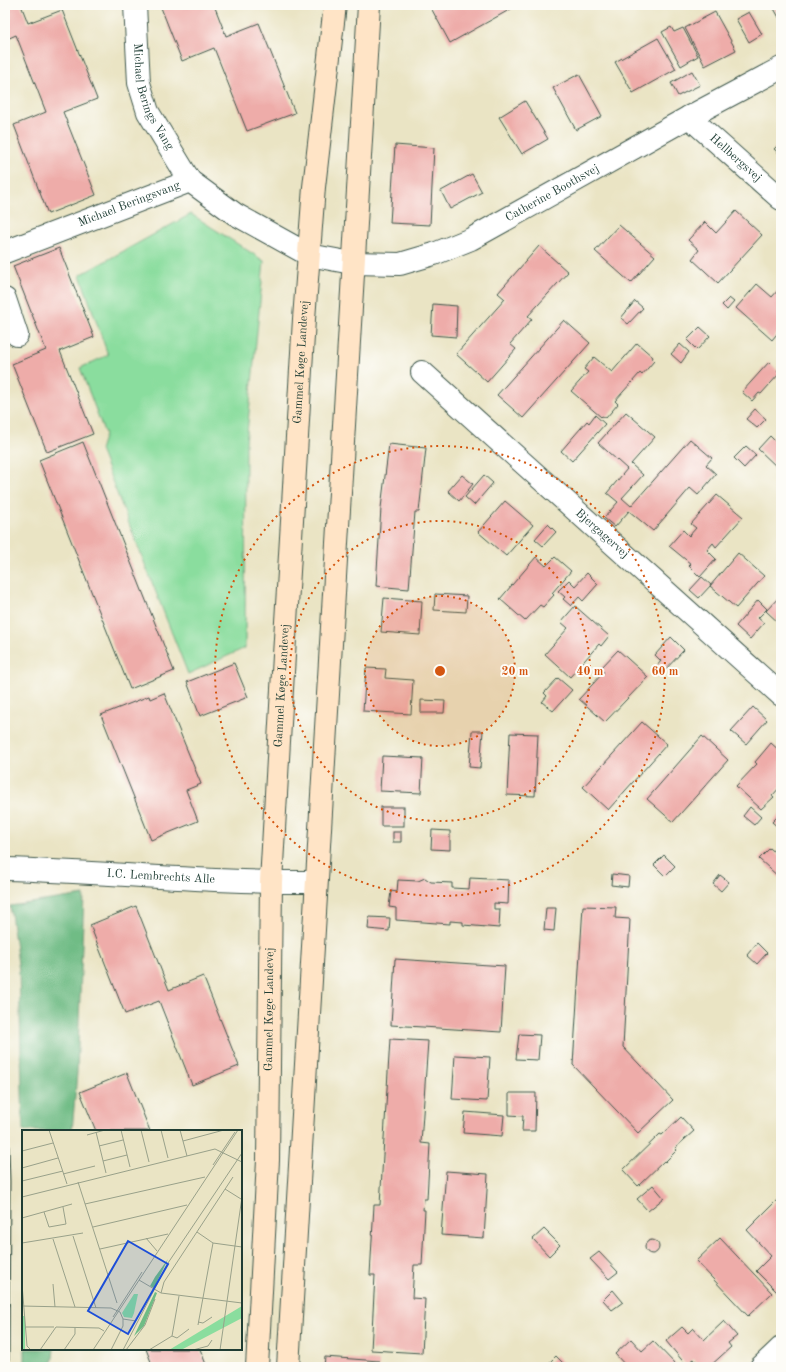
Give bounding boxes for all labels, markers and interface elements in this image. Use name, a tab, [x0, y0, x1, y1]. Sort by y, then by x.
street label: Michael Berings Vang	[131, 43, 176, 153]
street label: Hellbergsvej	[707, 132, 764, 184]
street label: Catherine Boothsvej	[504, 163, 601, 224]
street label: Michael Beringsvang	[76, 179, 182, 229]
street label: Gammel Køge Landevej	[292, 300, 311, 424]
street label: Bjergagervej	[573, 507, 631, 561]
street label: Gammel Køge Landevej	[273, 624, 292, 748]
centre of rings	[433, 664, 447, 678]
text: 20 m	[502, 666, 529, 678]
text: 40 m	[577, 666, 604, 678]
text: 60 m	[652, 666, 679, 678]
street label: I.C. Lembrechts Alle	[106, 868, 216, 886]
street label: Gammel Køge Landevej	[263, 947, 276, 1071]
inset map	[22, 1130, 242, 1350]

